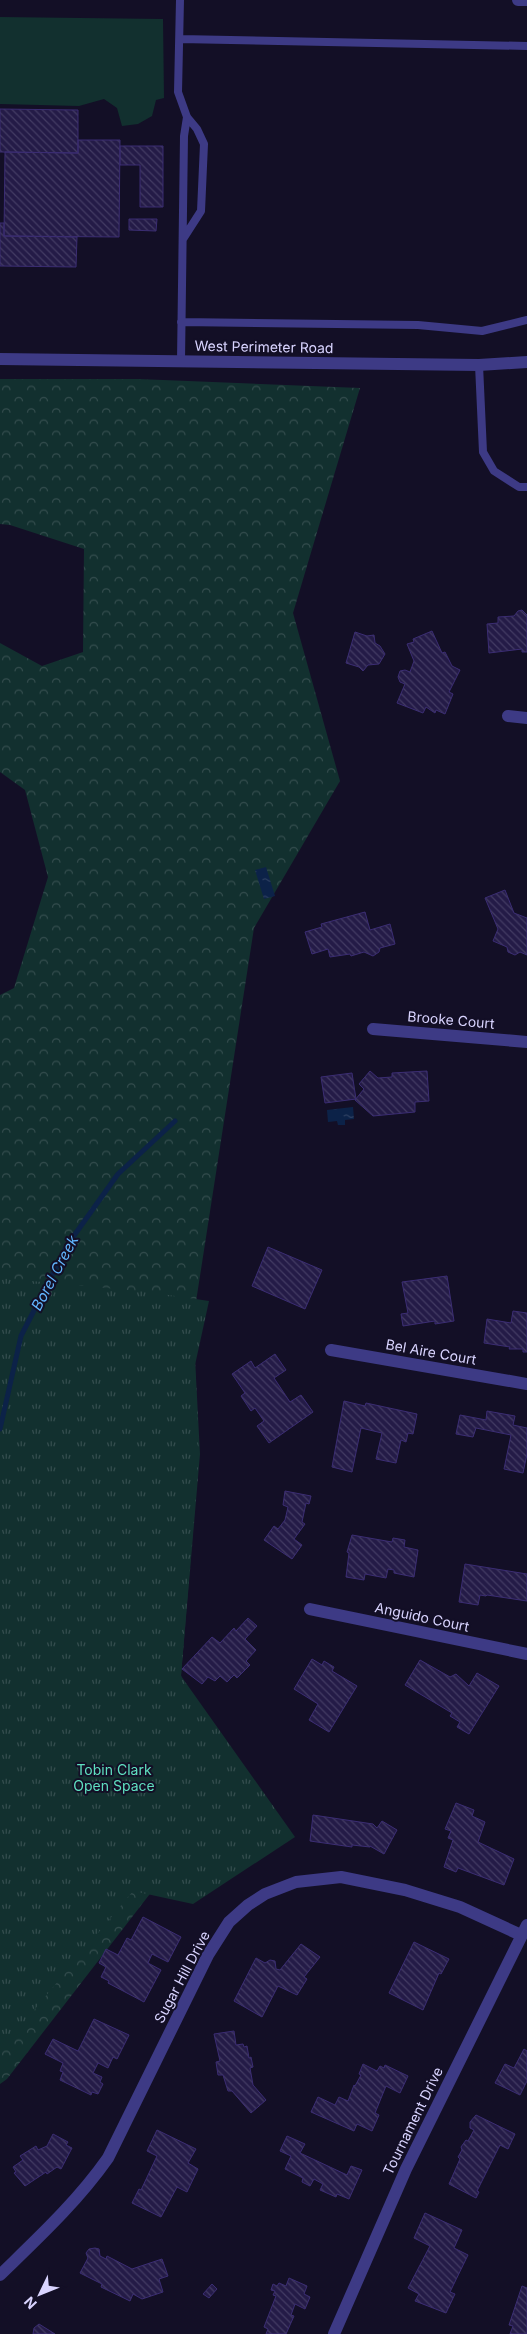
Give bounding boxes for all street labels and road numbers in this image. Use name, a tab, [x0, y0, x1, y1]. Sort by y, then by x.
street label: West Perimeter Road	[194, 337, 334, 356]
street label: Brooke Court	[407, 1007, 496, 1032]
street label: Bel Aire Court	[384, 1335, 478, 1368]
street label: Anguido Court	[373, 1598, 471, 1635]
street label: Sugar Hill Drive	[150, 1928, 213, 2026]
street label: Tournament Drive	[379, 2064, 446, 2178]

